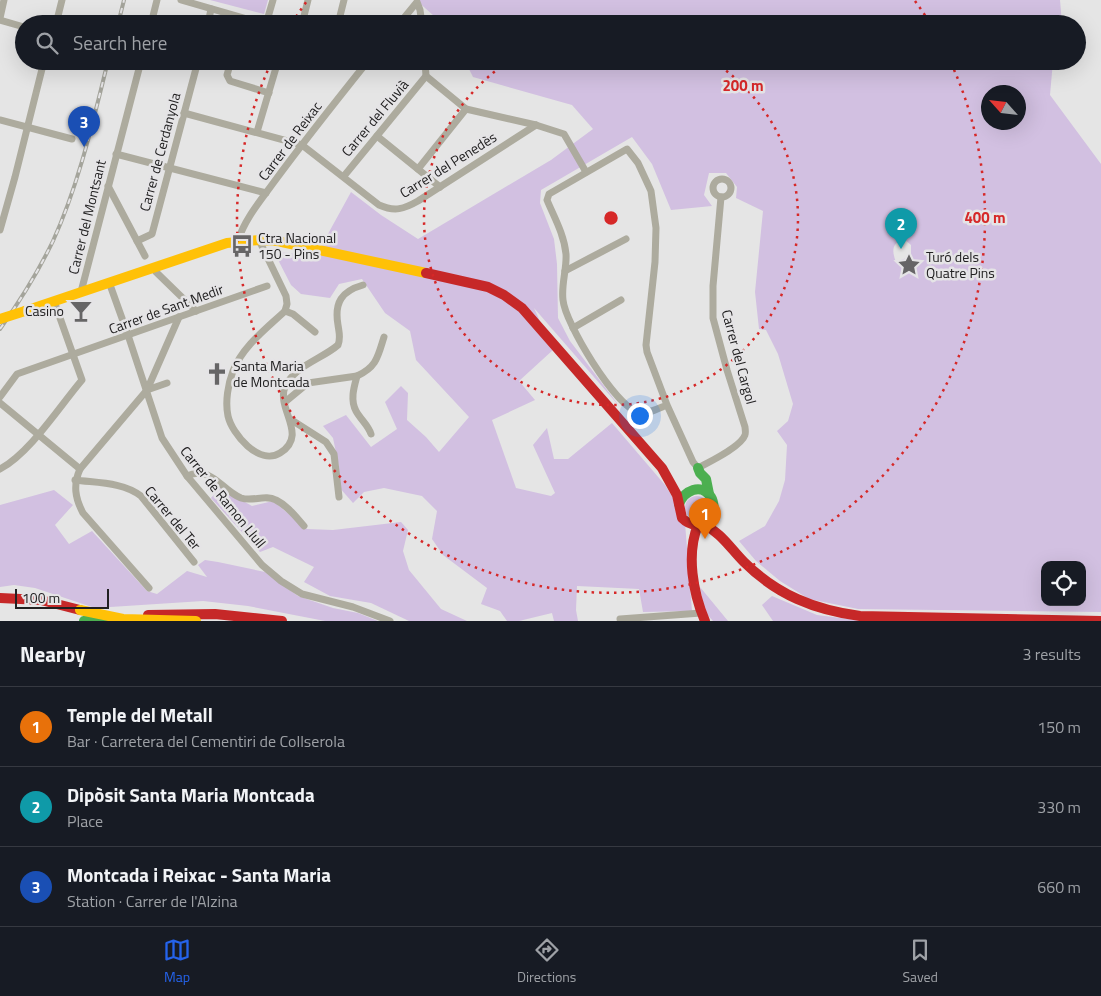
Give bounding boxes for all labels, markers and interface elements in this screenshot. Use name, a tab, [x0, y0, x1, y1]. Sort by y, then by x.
search box	[15, 15, 1086, 70]
text: Search here	[73, 28, 167, 57]
icon: search	[33, 29, 61, 57]
text: 200 m	[722, 74, 764, 97]
street label: Carrer del Fluvià	[336, 75, 413, 161]
north arrow	[981, 85, 1026, 130]
street label: Carrer de Cerdanyola	[134, 90, 185, 214]
street label: Carrer de Reixac	[253, 97, 327, 185]
pin: 3	[68, 106, 100, 147]
street label: Carrer del Penedès	[395, 126, 500, 203]
street label: Carrer del Montsant	[62, 157, 111, 276]
text: 400 m	[964, 206, 1006, 229]
pin: 2	[885, 208, 917, 249]
centre of rings	[602, 209, 620, 227]
place label: Ctra Nacional 150 - Pins	[258, 227, 336, 264]
bus stop icon: Ctra Nacional 150 - Pins	[229, 233, 255, 259]
place label: Turó dels Quatre Pins	[926, 246, 995, 283]
place icon: Turó dels Quatre Pins	[896, 252, 922, 278]
street label: Carrer de Sant Medir	[105, 278, 226, 339]
bar icon: Casino	[68, 298, 94, 324]
place label: Casino	[25, 300, 64, 321]
street label: Carrer del Cargol	[717, 307, 762, 407]
place label: Santa Maria de Montcada	[233, 355, 310, 392]
church icon: Santa Maria de Montcada	[204, 361, 230, 387]
your location	[627, 403, 653, 429]
street label: Carrer de Ramon Llull	[176, 441, 271, 552]
street label: Carrer del Ter	[140, 481, 207, 554]
pin: 1	[689, 498, 721, 539]
map controls	[1041, 561, 1086, 606]
button: locate	[1041, 561, 1086, 606]
scale bar	[15, 586, 109, 609]
text: 100 m	[22, 587, 60, 608]
text: Nearby	[20, 638, 85, 670]
text: 3 results	[1022, 642, 1081, 666]
text: Temple del Metall	[67, 700, 213, 729]
text: 1	[32, 715, 40, 739]
text: 150 m	[1037, 715, 1081, 739]
text: Bar · Carretera del Cementiri de Collserola	[67, 729, 345, 753]
text: Dipòsit Santa Maria Montcada	[67, 780, 315, 809]
text: 2	[32, 795, 40, 819]
text: 330 m	[1037, 795, 1081, 819]
text: Place	[67, 809, 103, 833]
text: Montcada i Reixac - Santa Maria	[67, 860, 331, 889]
text: 3	[32, 875, 40, 899]
text: 660 m	[1037, 875, 1081, 899]
text: Station · Carrer de l'Alzina	[67, 889, 238, 913]
tab: Map	[163, 936, 191, 987]
tab: Directions	[517, 936, 576, 987]
tab: Saved	[902, 936, 938, 987]

